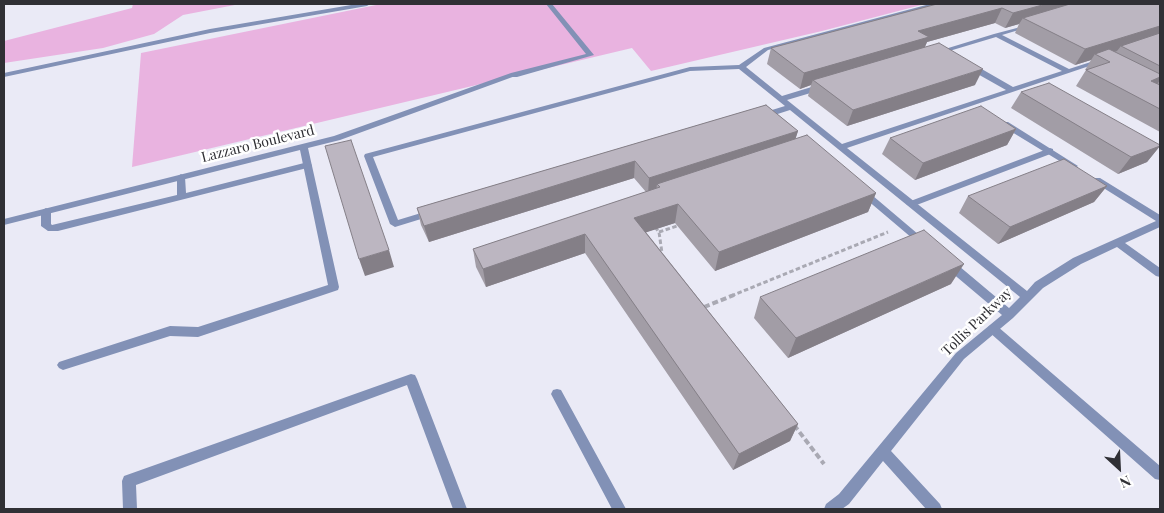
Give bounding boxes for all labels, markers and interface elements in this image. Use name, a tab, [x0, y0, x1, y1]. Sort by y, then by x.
street label: Lazzaro Boulevard	[200, 122, 316, 166]
street label: Tollis Parkway	[938, 284, 1016, 360]
north arrow	[1094, 443, 1144, 493]
text: N	[1117, 471, 1134, 493]

